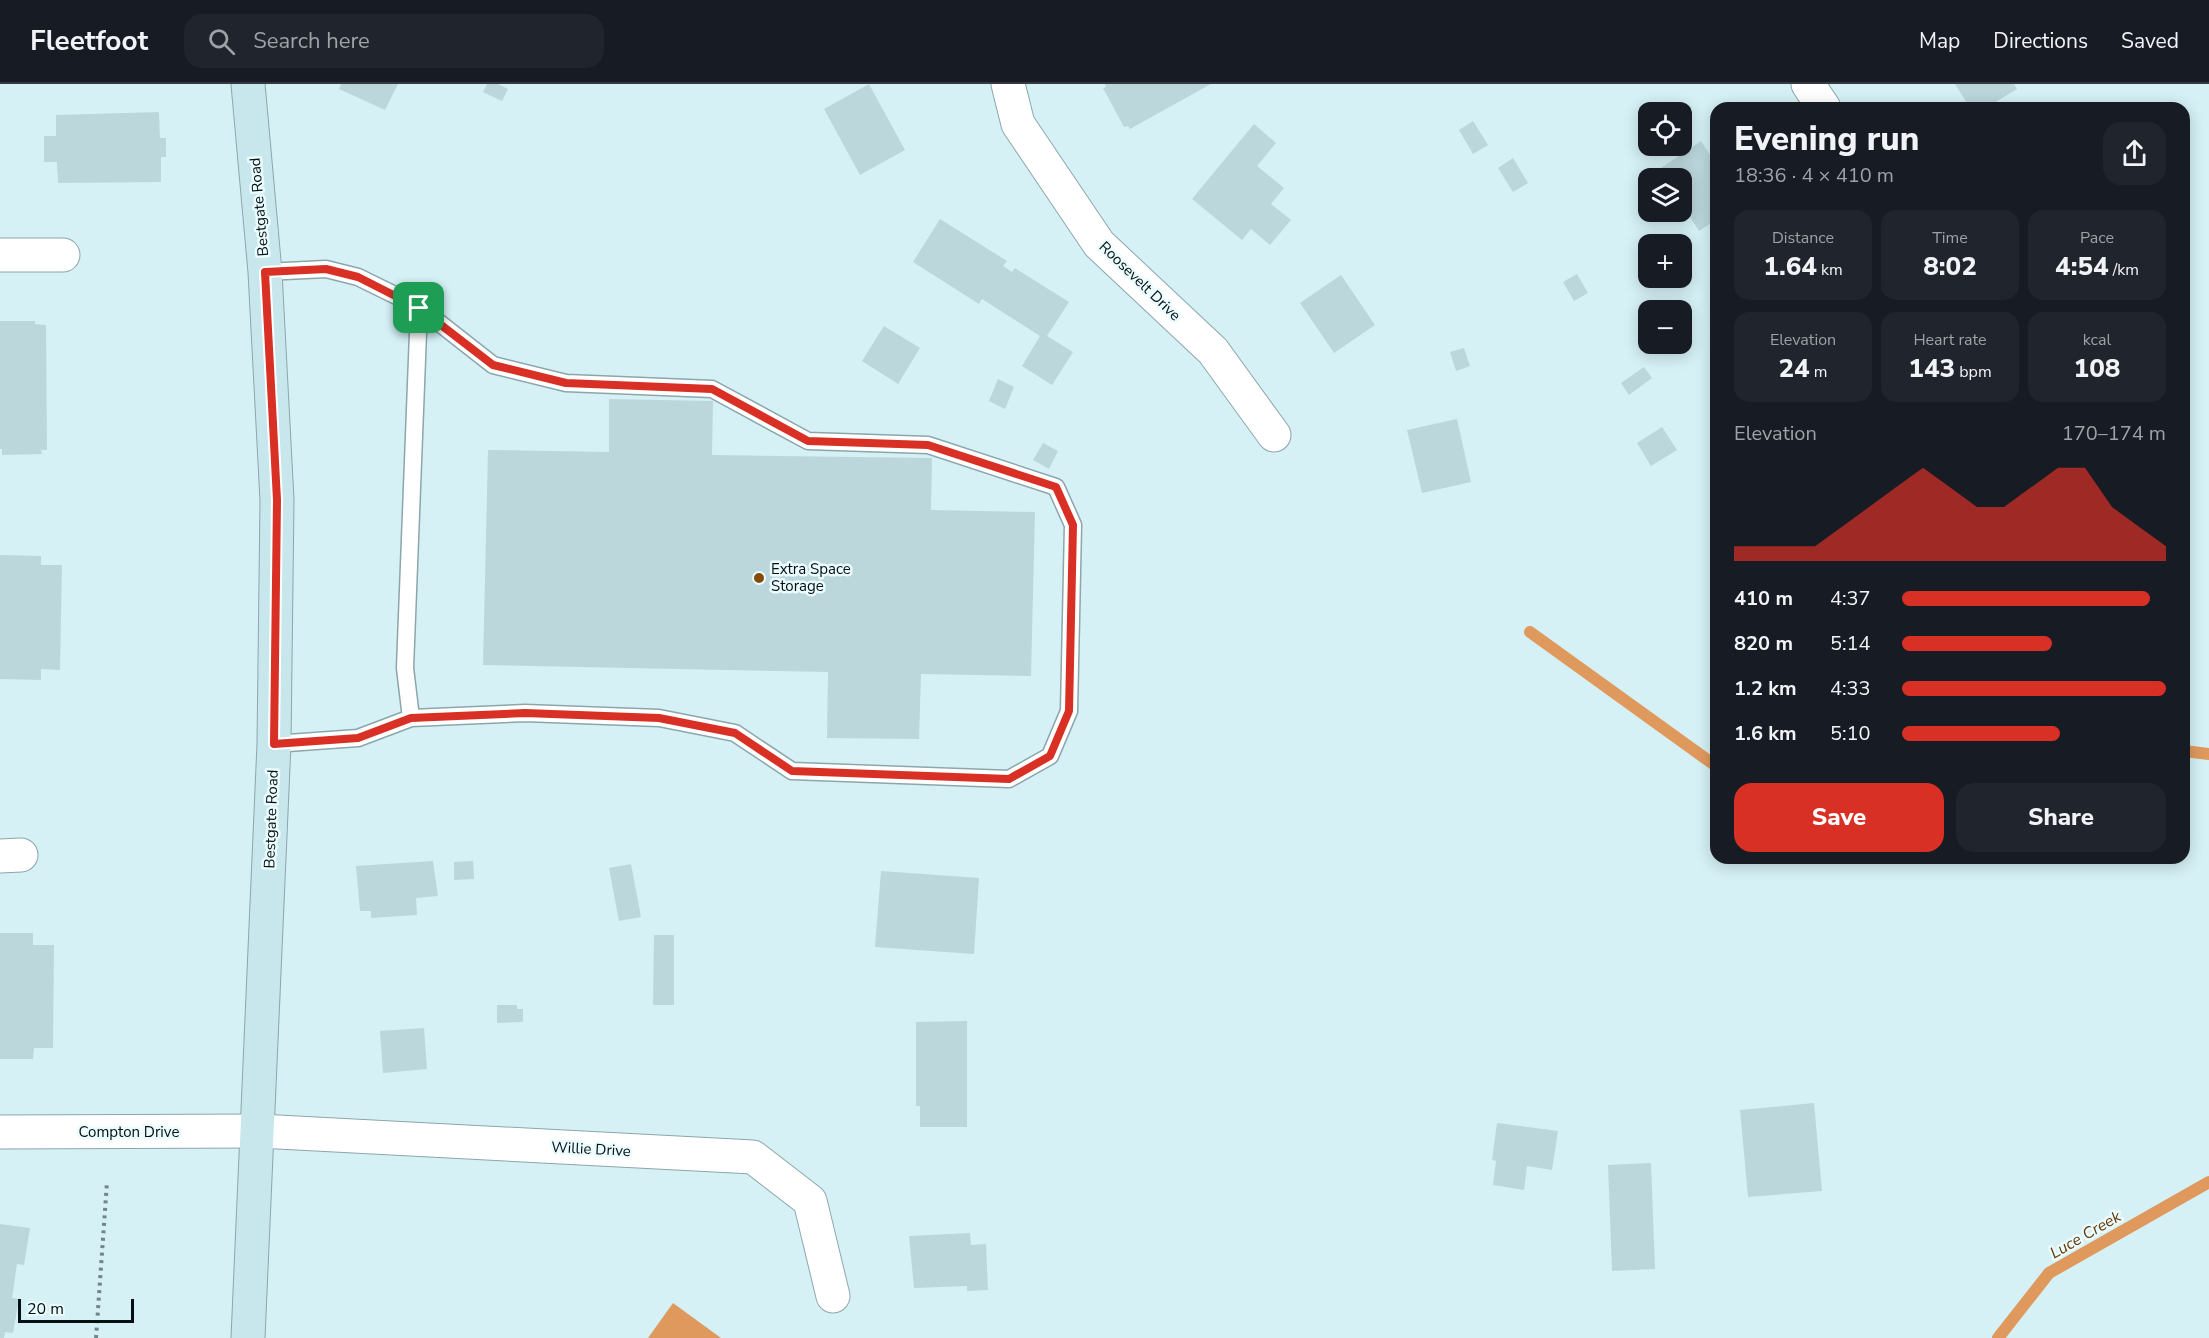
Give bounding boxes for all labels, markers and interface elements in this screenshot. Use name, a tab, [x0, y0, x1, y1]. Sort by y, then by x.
search box	[184, 14, 604, 68]
text: Fleetfoot	[30, 22, 148, 60]
icon: search	[205, 25, 238, 58]
text: Search here	[253, 26, 370, 56]
text: Map	[1919, 27, 1960, 55]
text: Directions	[1993, 27, 2088, 55]
text: Saved	[2121, 27, 2179, 55]
map controls	[1638, 102, 1692, 354]
button: locate	[1638, 102, 1692, 156]
text: Evening run	[1734, 117, 1919, 162]
button: share	[2103, 122, 2166, 185]
street label: Bestgate Road	[245, 157, 273, 257]
text: 18:36 · 4 × 410 m	[1734, 162, 1894, 189]
button: layers	[1638, 168, 1692, 222]
text: Distance	[1772, 227, 1834, 249]
text: Time	[1932, 227, 1968, 249]
text: Pace	[2080, 227, 2114, 249]
button: +	[1638, 234, 1692, 288]
street label: Roosevelt Drive	[1095, 237, 1185, 325]
text: 1.64	[1763, 249, 1817, 284]
text: 8:02	[1923, 249, 1977, 284]
text: 4:54	[2055, 249, 2109, 284]
text: km	[1817, 259, 1843, 281]
text: /km	[2109, 259, 2139, 281]
pin	[393, 282, 444, 333]
icon: arrive	[402, 291, 435, 324]
button: −	[1638, 300, 1692, 354]
text: Elevation	[1770, 329, 1836, 351]
text: Heart rate	[1913, 329, 1987, 351]
text: kcal	[2083, 329, 2111, 351]
text: 24	[1778, 351, 1810, 386]
text: 143	[1908, 351, 1955, 386]
text: 108	[2074, 351, 2120, 386]
text: m	[1810, 361, 1828, 383]
text: bpm	[1955, 361, 1992, 383]
text: Elevation	[1734, 420, 1817, 447]
text: 170–174 m	[2062, 420, 2166, 447]
place label: Extra Space Storage	[771, 559, 851, 596]
marker: Extra Space Storage	[752, 571, 766, 585]
text: 410 m	[1734, 585, 1793, 612]
text: 4:37	[1830, 585, 1871, 612]
text: 820 m	[1734, 630, 1793, 657]
text: 5:14	[1830, 630, 1871, 657]
text: 1.2 km	[1734, 675, 1797, 702]
text: 4:33	[1830, 675, 1871, 702]
text: 1.6 km	[1734, 720, 1797, 747]
text: 5:10	[1830, 720, 1871, 747]
street label: Bestgate Road	[259, 769, 283, 869]
button: Save	[1734, 783, 1944, 852]
button: Share	[1956, 783, 2166, 852]
street label: Compton Drive	[79, 1122, 179, 1142]
street label: Willie Drive	[551, 1137, 631, 1161]
water label: Luce Creek	[2046, 1205, 2126, 1264]
scale bar	[18, 1296, 134, 1324]
text: 20 m	[27, 1298, 64, 1320]

